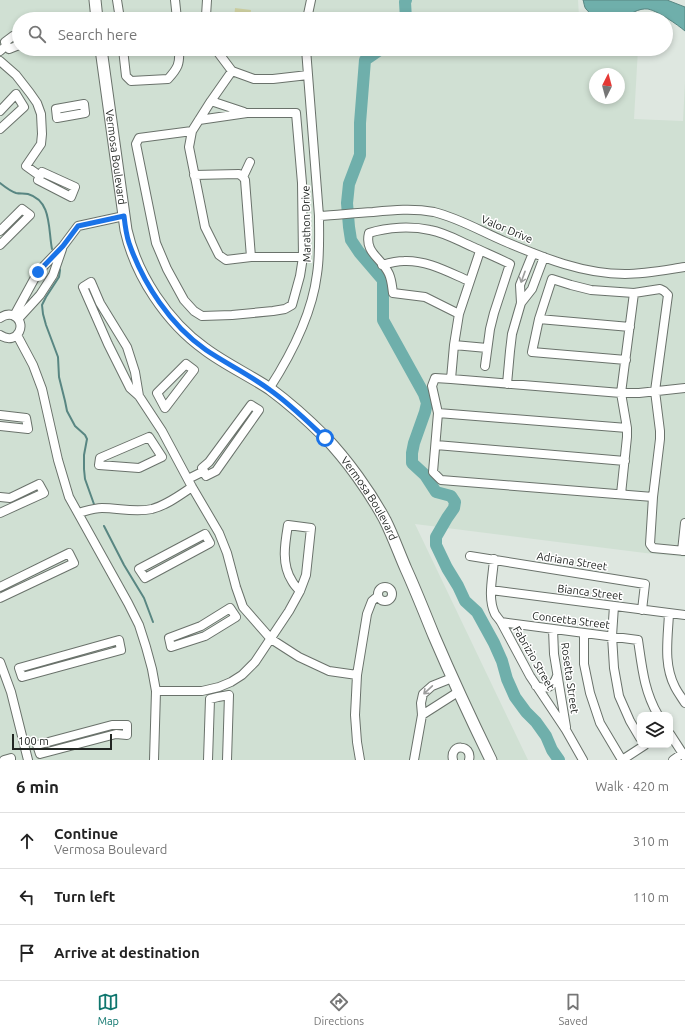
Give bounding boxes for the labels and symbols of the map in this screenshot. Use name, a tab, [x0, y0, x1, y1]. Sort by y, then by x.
north arrow	[589, 68, 625, 104]
street label: Vermosa Boulevard	[103, 109, 128, 205]
street label: Marathon Drive	[299, 185, 313, 263]
street label: Valor Drive	[480, 213, 534, 245]
route end	[29, 263, 47, 281]
one-way arrow	[519, 271, 527, 283]
route start	[316, 429, 334, 447]
street label: Vermosa Boulevard	[339, 454, 399, 542]
street label: Adriana Street	[536, 550, 609, 573]
street label: Bianca Street	[557, 582, 624, 602]
street label: Concetta Street	[531, 609, 611, 631]
street label: Fabrizio Street	[511, 624, 557, 693]
street label: Rosetta Street	[559, 642, 581, 715]
one-way arrow	[423, 686, 433, 695]
scale bar	[12, 732, 112, 751]

